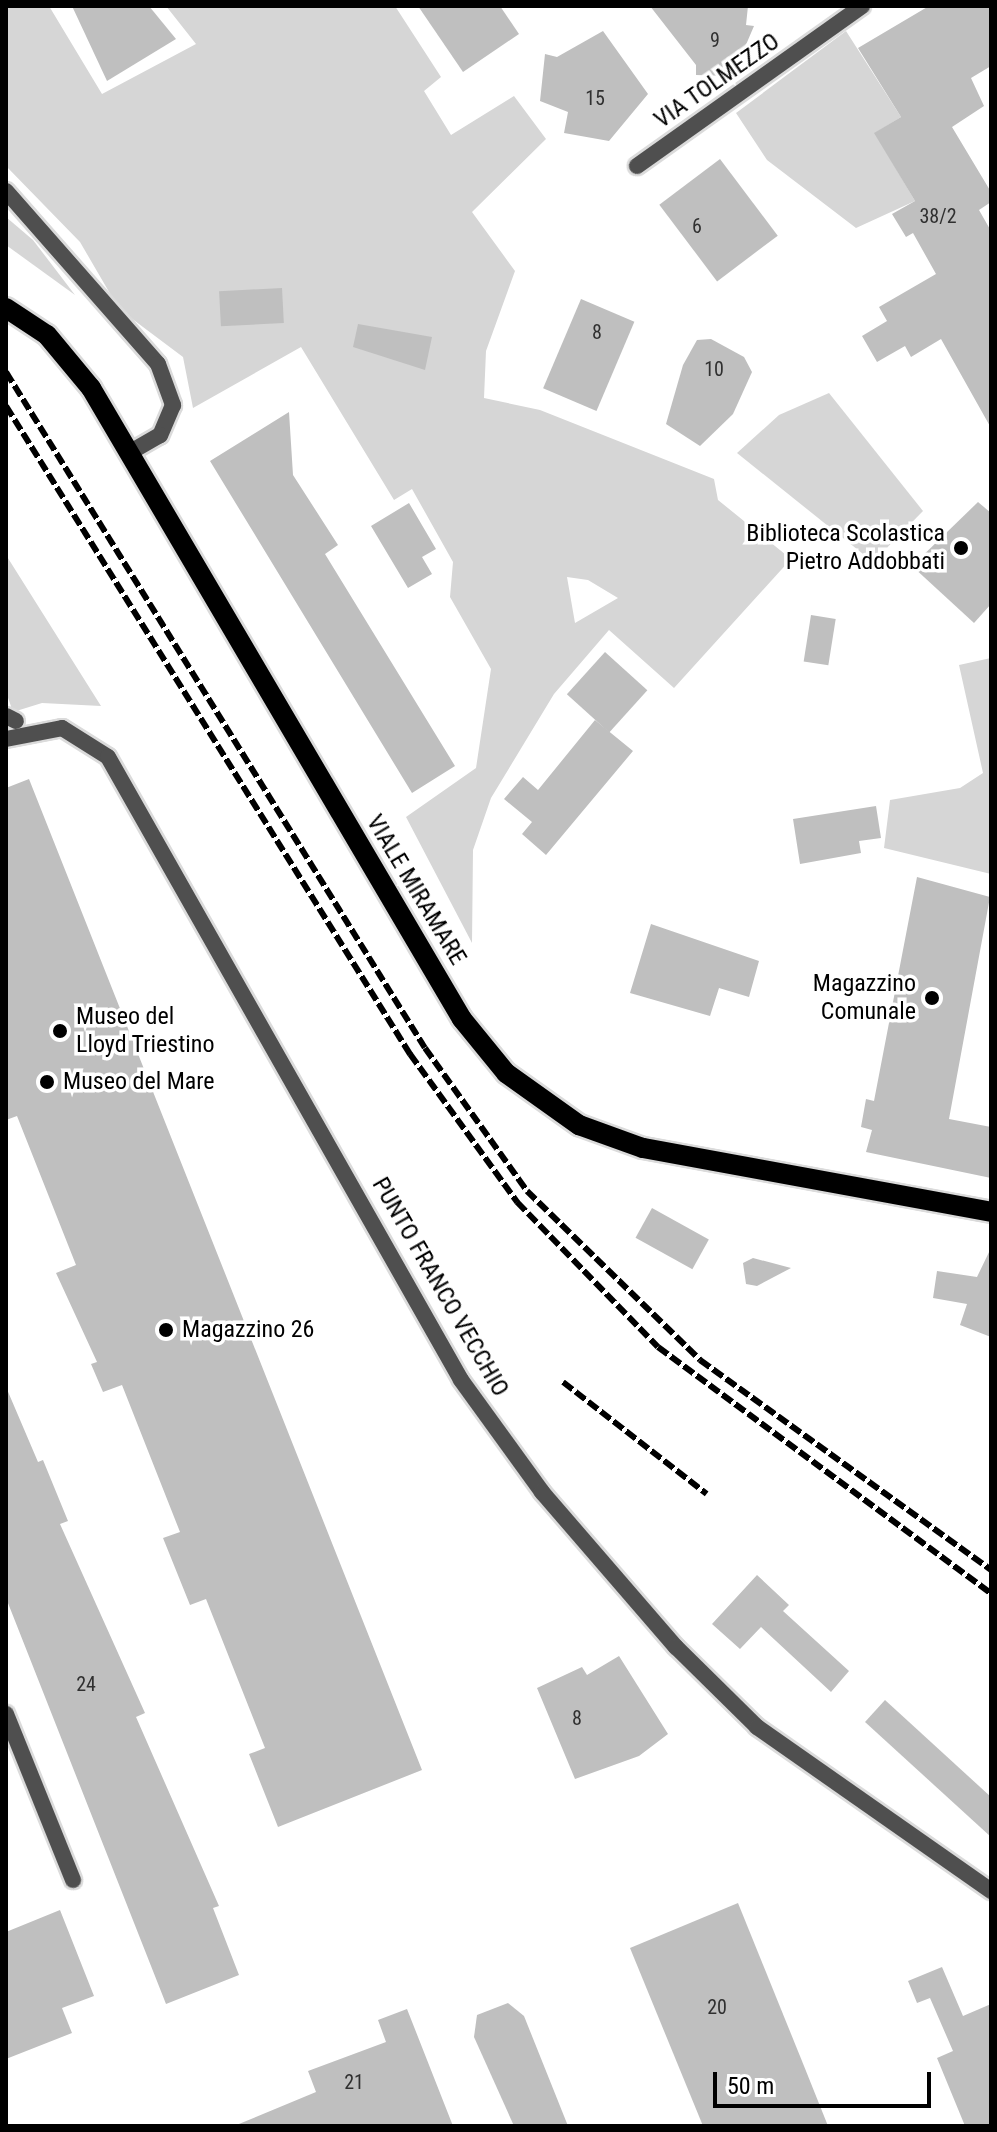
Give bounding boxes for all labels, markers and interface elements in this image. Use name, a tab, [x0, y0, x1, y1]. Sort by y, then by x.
street label: VIA TOLMEZZO	[649, 27, 785, 135]
house number: 9	[710, 28, 720, 52]
house number: 15	[585, 86, 605, 110]
house number: 38/2	[919, 204, 957, 228]
house number: 6	[692, 214, 702, 238]
house number: 8	[592, 320, 602, 344]
house number: 10	[704, 357, 724, 381]
place label: Biblioteca Scolastica Pietro Addobbati	[746, 520, 945, 576]
marker: Biblioteca Scolastica Pietro Addobbati	[952, 539, 970, 557]
street label: VIALE MIRAMARE	[360, 810, 472, 970]
place label: Magazzino Comunale	[813, 970, 916, 1026]
marker: Magazzino Comunale	[923, 989, 941, 1007]
place label: Museo del Lloyd Triestino	[76, 1003, 215, 1059]
marker: Museo del Lloyd Triestino	[51, 1022, 69, 1040]
place label: Museo del Mare	[63, 1068, 215, 1096]
marker: Museo del Mare	[38, 1073, 56, 1091]
street label: PUNTO FRANCO VECCHIO	[366, 1172, 514, 1402]
place label: Magazzino 26	[182, 1316, 314, 1344]
marker: Magazzino 26	[157, 1321, 175, 1339]
house number: 24	[76, 1672, 96, 1696]
house number: 8	[572, 1706, 582, 1730]
house number: 20	[707, 1995, 727, 2019]
scale bar	[717, 2056, 935, 2106]
house number: 21	[344, 2070, 364, 2094]
text: 50 m	[727, 2072, 774, 2100]

